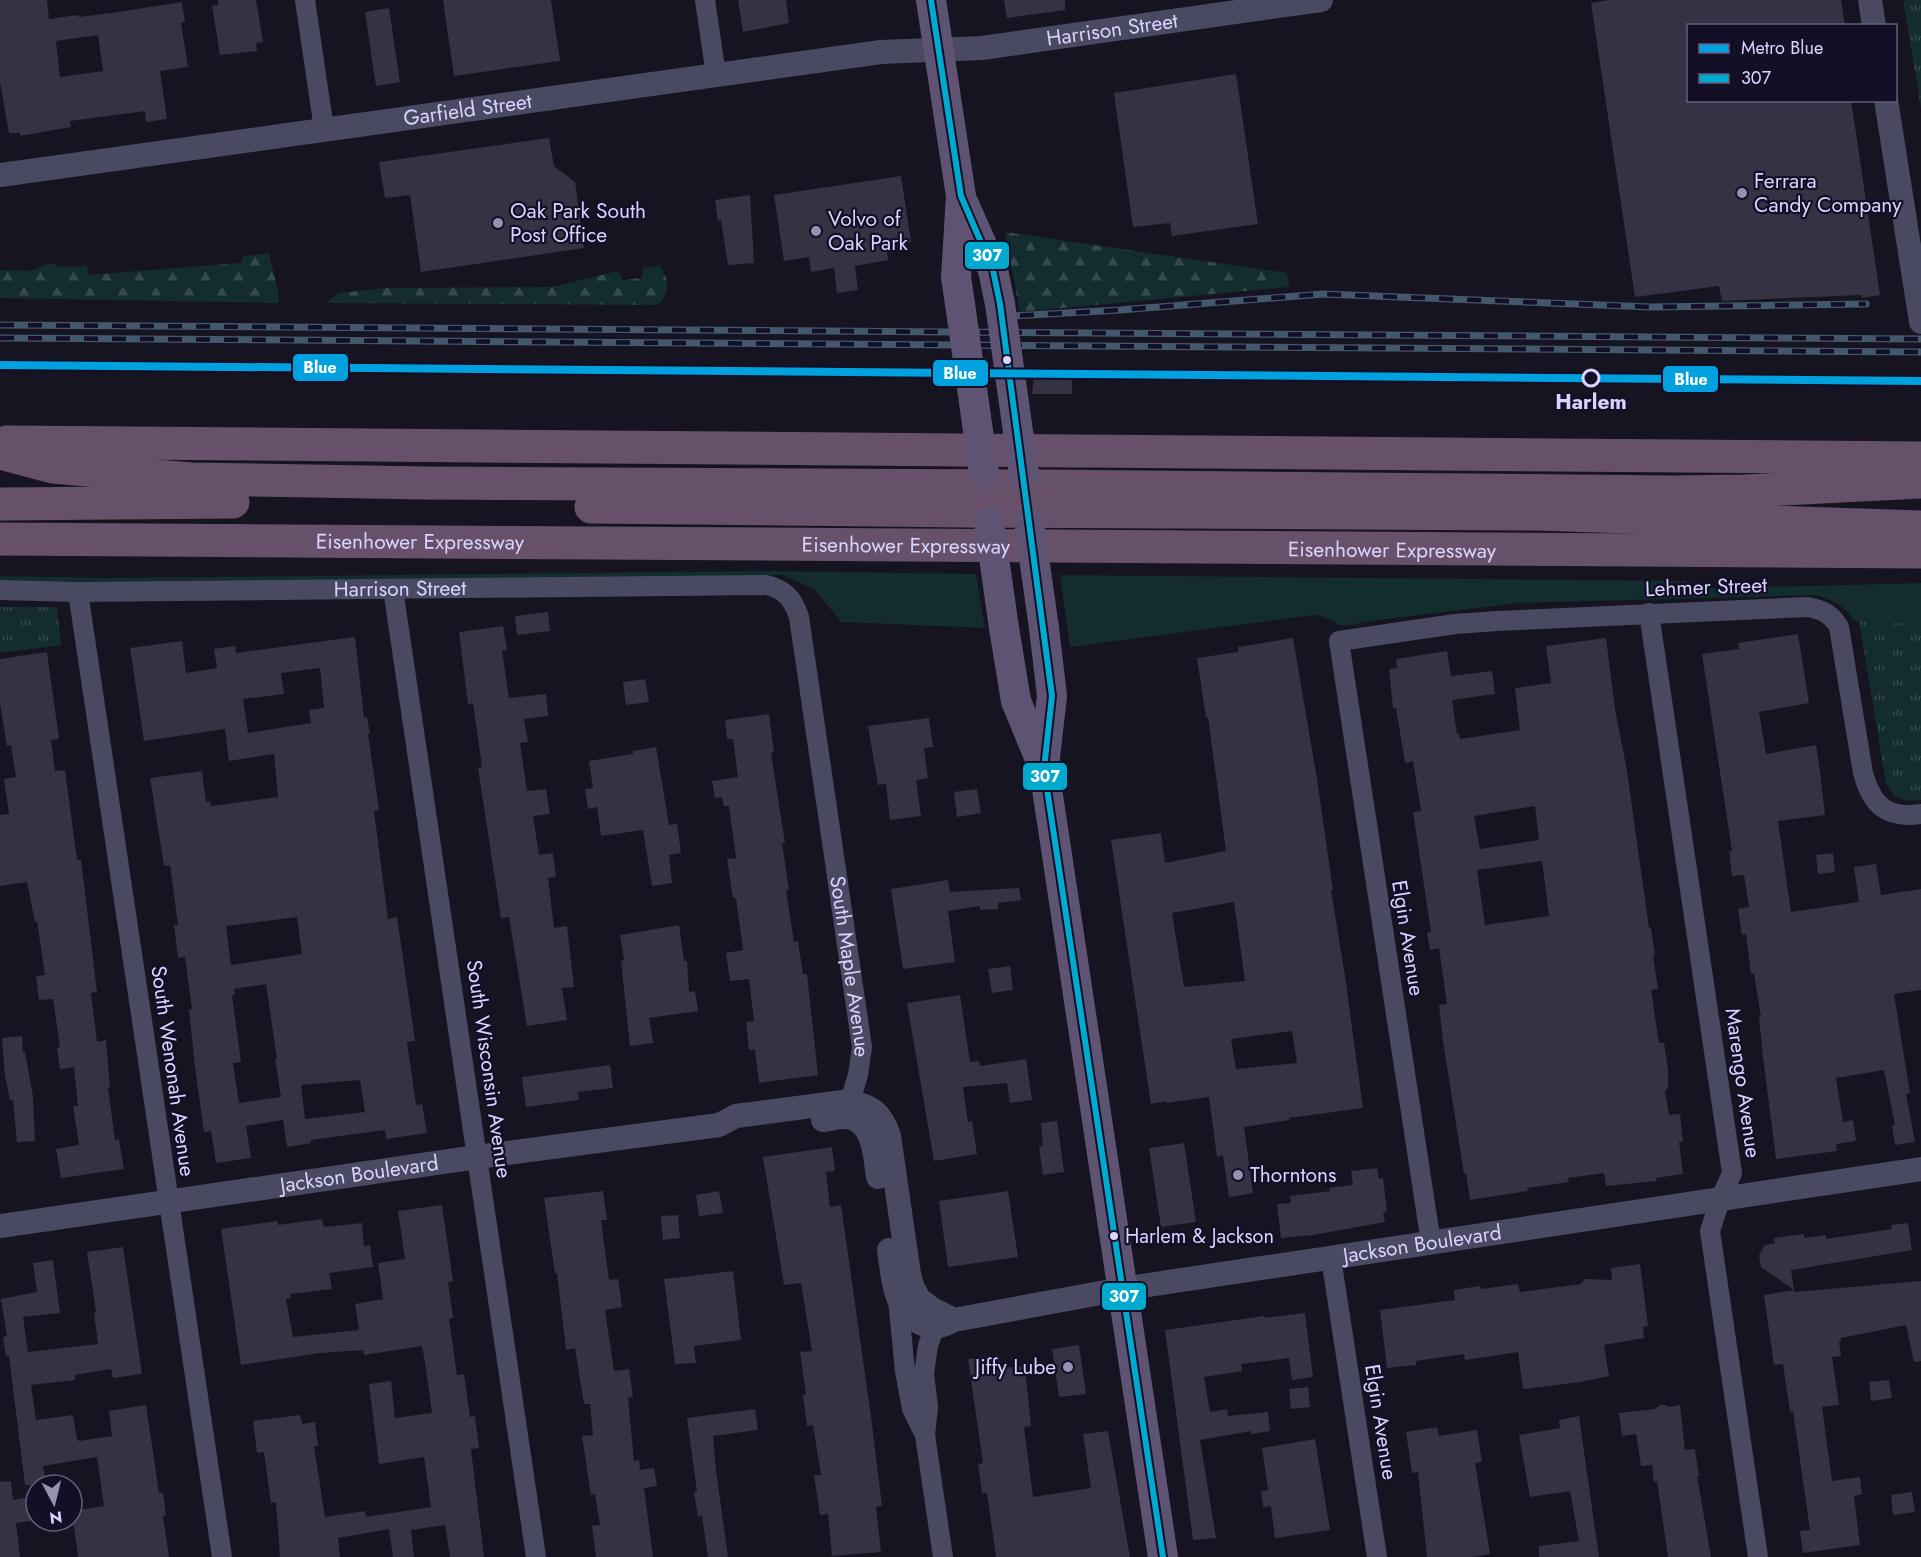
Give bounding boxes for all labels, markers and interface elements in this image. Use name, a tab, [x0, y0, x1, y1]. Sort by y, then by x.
street label: Harrison Street	[1044, 5, 1180, 54]
legend	[1687, 24, 1897, 102]
text: Metro Blue	[1741, 35, 1823, 61]
text: 307	[1741, 65, 1772, 91]
street label: Garfield Street	[401, 86, 534, 134]
place label: Ferrara Candy Company	[1754, 166, 1902, 220]
marker: Ferrara Candy Company	[1735, 186, 1749, 200]
place label: Oak Park South Post Office	[510, 196, 646, 250]
place label: Volvo of Oak Park	[828, 204, 908, 258]
marker: Oak Park South Post Office	[491, 216, 505, 230]
marker: Volvo of Oak Park	[809, 224, 823, 238]
line badge: 307	[964, 241, 1010, 270]
text: 307	[972, 244, 1002, 267]
line badge: Blue	[292, 353, 349, 382]
unlabelled marker	[1001, 354, 1013, 366]
text: Blue	[303, 356, 337, 379]
line badge: Blue	[932, 359, 989, 387]
text: Blue	[943, 362, 977, 385]
line badge: Blue	[1662, 365, 1719, 393]
text: Blue	[1674, 368, 1708, 391]
marker: Harlem	[1582, 369, 1600, 387]
place label: Harlem	[1555, 387, 1627, 417]
street label: Eisenhower Expressway	[316, 526, 525, 557]
street label: Eisenhower Expressway	[802, 530, 1011, 562]
street label: Eisenhower Expressway	[1288, 534, 1497, 566]
street label: Lehmer Street	[1644, 570, 1768, 604]
street label: Harrison Street	[334, 573, 466, 604]
line badge: 307	[1022, 762, 1068, 791]
text: 307	[1030, 765, 1060, 788]
street label: South Maple Avenue	[822, 874, 877, 1059]
street label: Elgin Avenue	[1384, 878, 1432, 998]
street label: South Wisconsin Avenue	[459, 958, 519, 1180]
street label: South Wenonah Avenue	[143, 964, 203, 1179]
street label: Marengo Avenue	[1718, 1006, 1768, 1160]
street label: Jackson Boulevard	[275, 1148, 441, 1201]
place label: Thorntons	[1250, 1160, 1336, 1190]
marker: Thorntons	[1231, 1168, 1245, 1182]
street label: Jackson Boulevard	[1338, 1217, 1504, 1271]
place label: Harlem & Jackson	[1125, 1222, 1274, 1251]
marker: Harlem & Jackson	[1108, 1230, 1120, 1242]
line badge: 307	[1101, 1282, 1147, 1311]
text: 307	[1109, 1285, 1139, 1308]
place label: Jiffy Lube	[972, 1352, 1056, 1382]
marker: Jiffy Lube	[1061, 1360, 1075, 1374]
street label: Elgin Avenue	[1357, 1362, 1405, 1482]
north arrow	[24, 1473, 84, 1533]
text: N	[48, 1505, 63, 1530]

